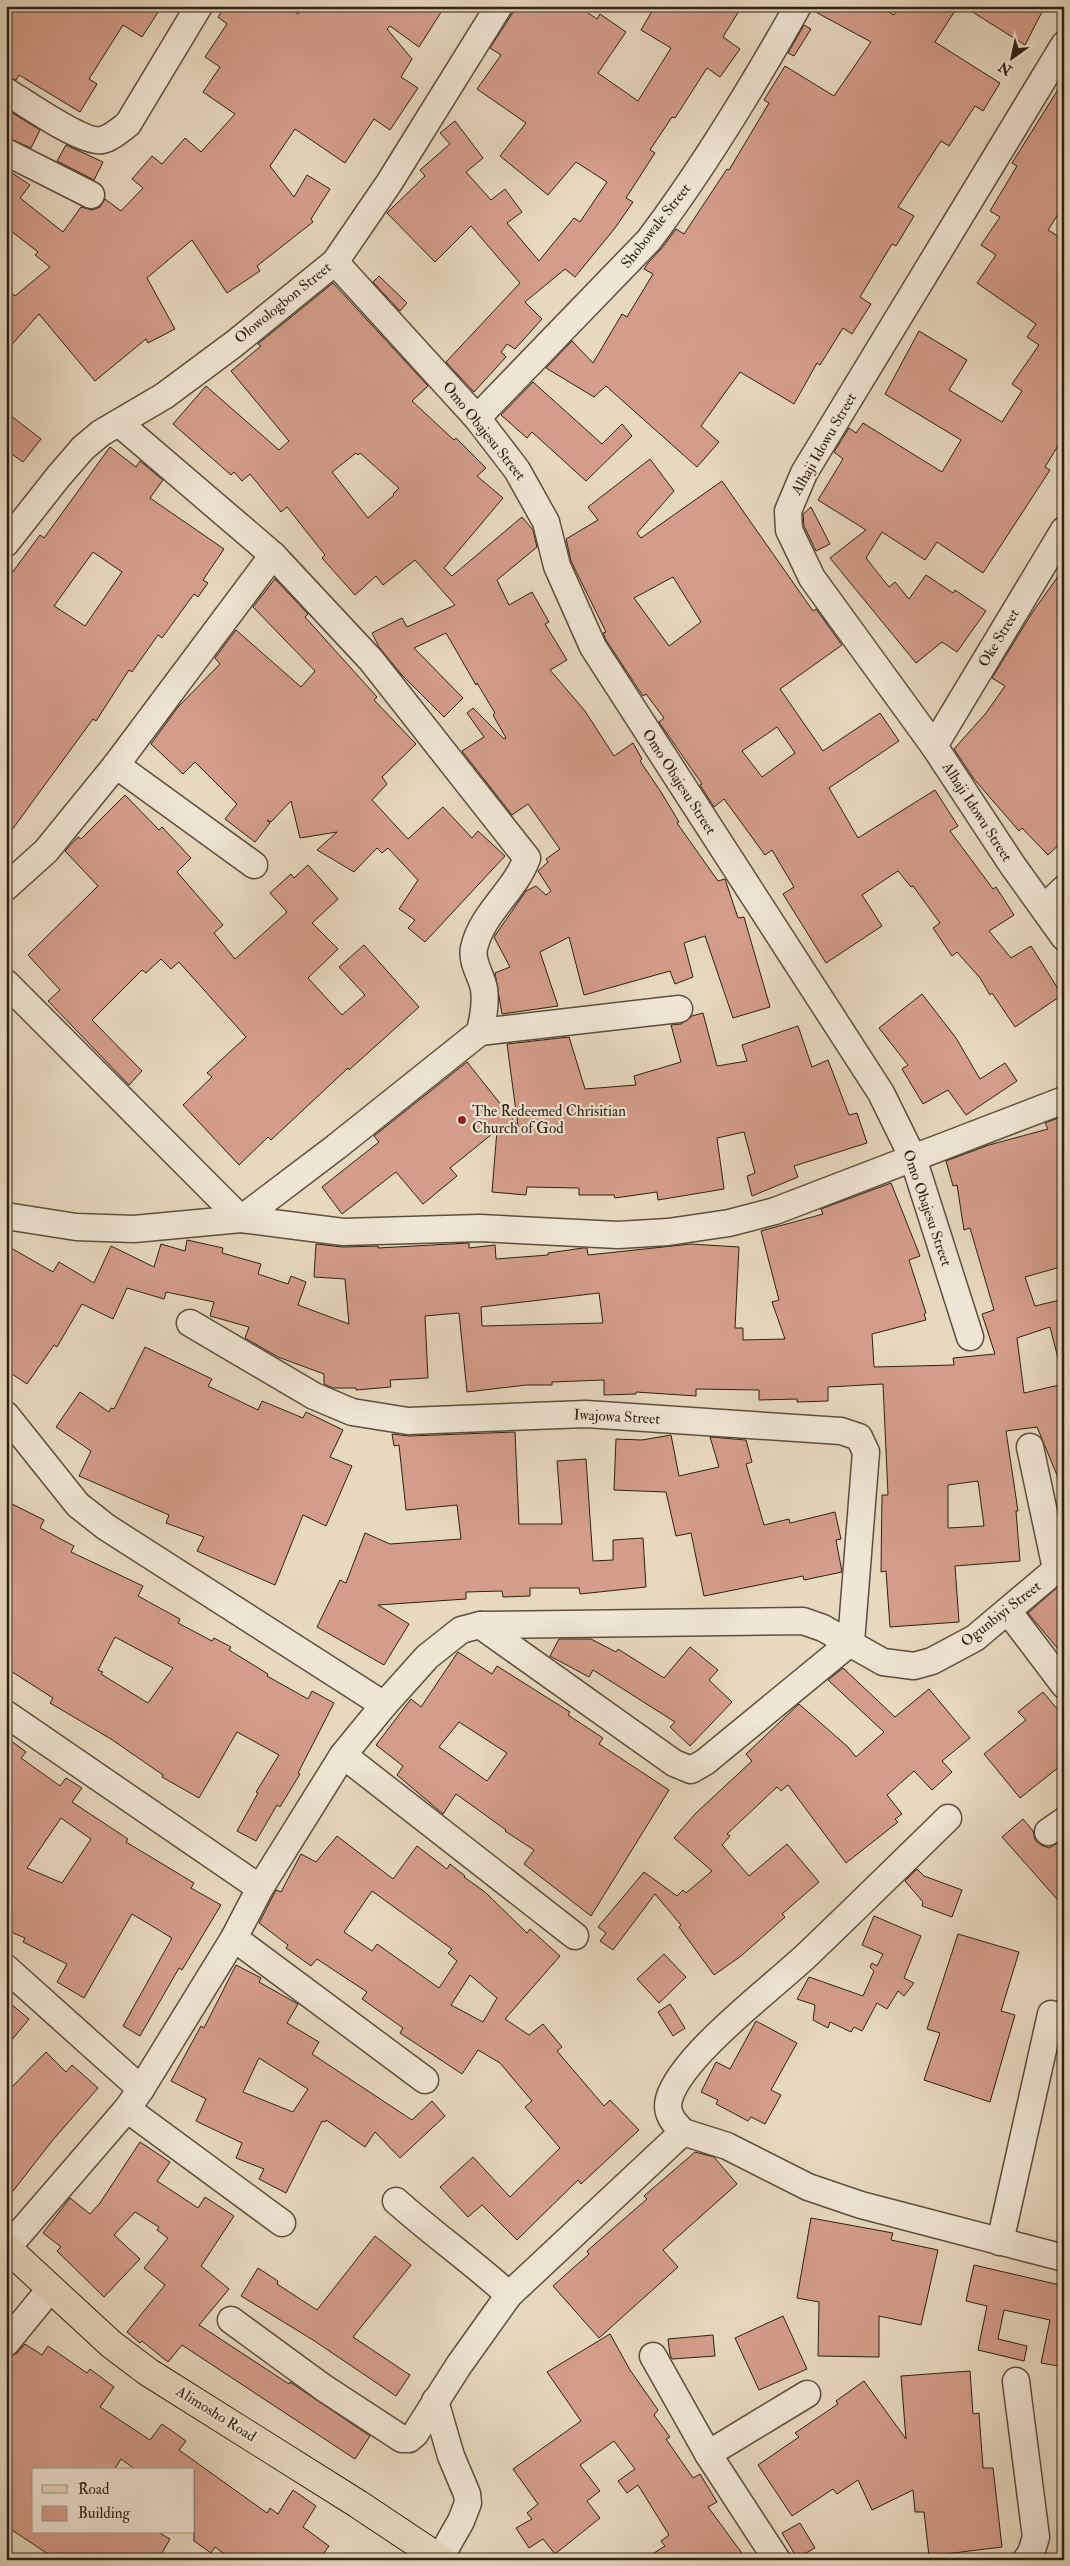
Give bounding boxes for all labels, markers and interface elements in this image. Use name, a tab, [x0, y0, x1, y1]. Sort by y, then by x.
north arrow	[988, 32, 1038, 82]
text: N	[995, 58, 1016, 80]
street label: Shobowale Street	[617, 180, 695, 272]
street label: Olowologbon Street	[231, 258, 335, 348]
street label: Omo Obajesu Street	[438, 378, 530, 484]
street label: Alhaji Idowu Street	[787, 389, 861, 499]
street label: Oke Street	[974, 605, 1024, 671]
street label: Omo Obajesu Street	[638, 726, 720, 838]
street label: Alhaji Idowu Street	[937, 758, 1016, 865]
place label: The Redeemed Chrisitian Church of God	[472, 1102, 626, 1138]
marker: The Redeemed Chrisitian Church of God	[456, 1114, 468, 1126]
street label: Omo Obajesu Street	[898, 1147, 956, 1269]
street label: Iwajowa Street	[573, 1405, 661, 1429]
street label: Ogunbiyi Street	[957, 1577, 1045, 1651]
street label: Alimosho Road	[172, 2381, 260, 2446]
legend	[32, 2468, 195, 2534]
text: Road	[78, 2480, 110, 2499]
text: Building	[78, 2504, 130, 2523]

